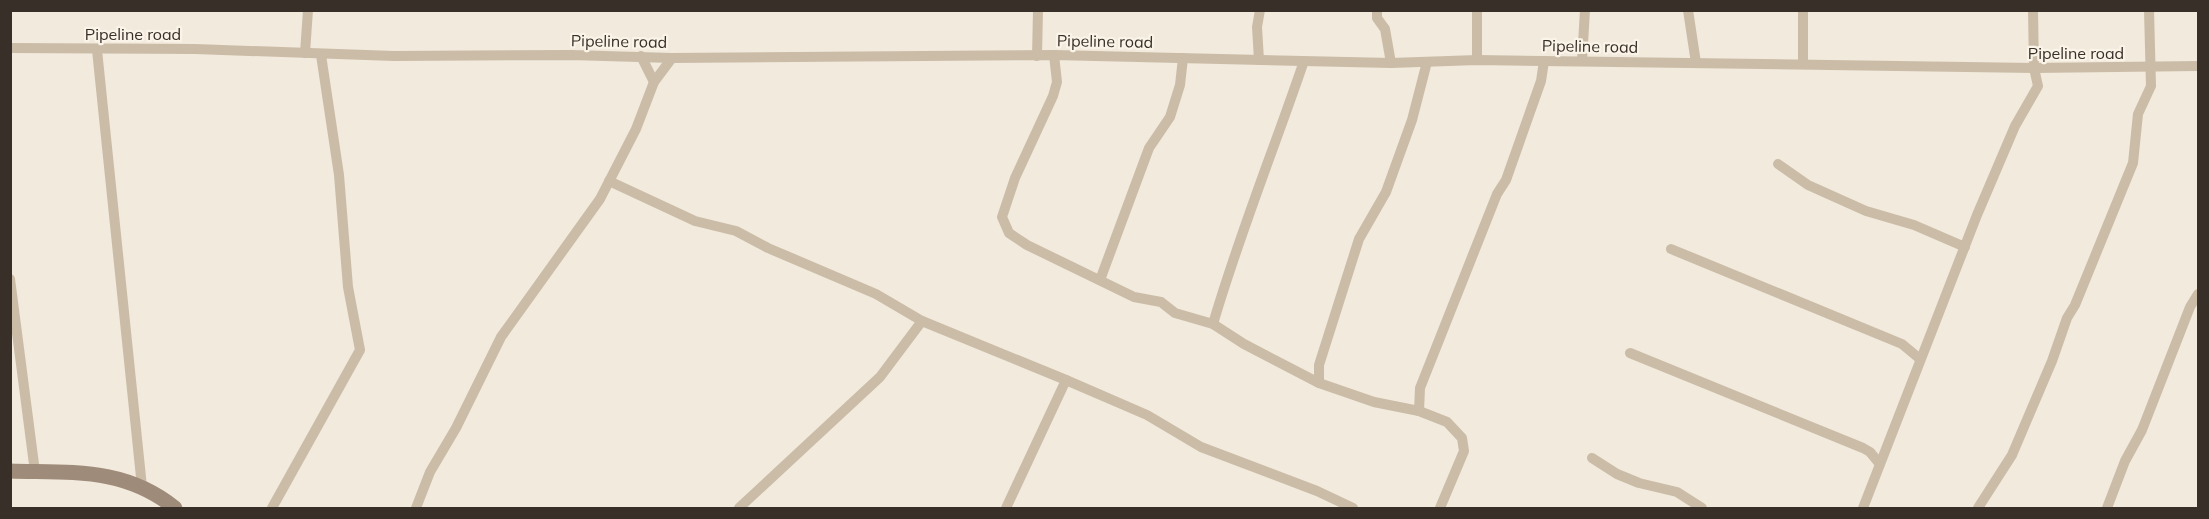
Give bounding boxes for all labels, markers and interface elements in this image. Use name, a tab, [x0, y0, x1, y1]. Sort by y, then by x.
street label: Pipeline road	[85, 24, 181, 44]
street label: Pipeline road	[571, 30, 667, 52]
street label: Pipeline road	[1057, 30, 1153, 52]
street label: Pipeline road	[1542, 35, 1638, 57]
street label: Pipeline road	[2028, 43, 2124, 63]

